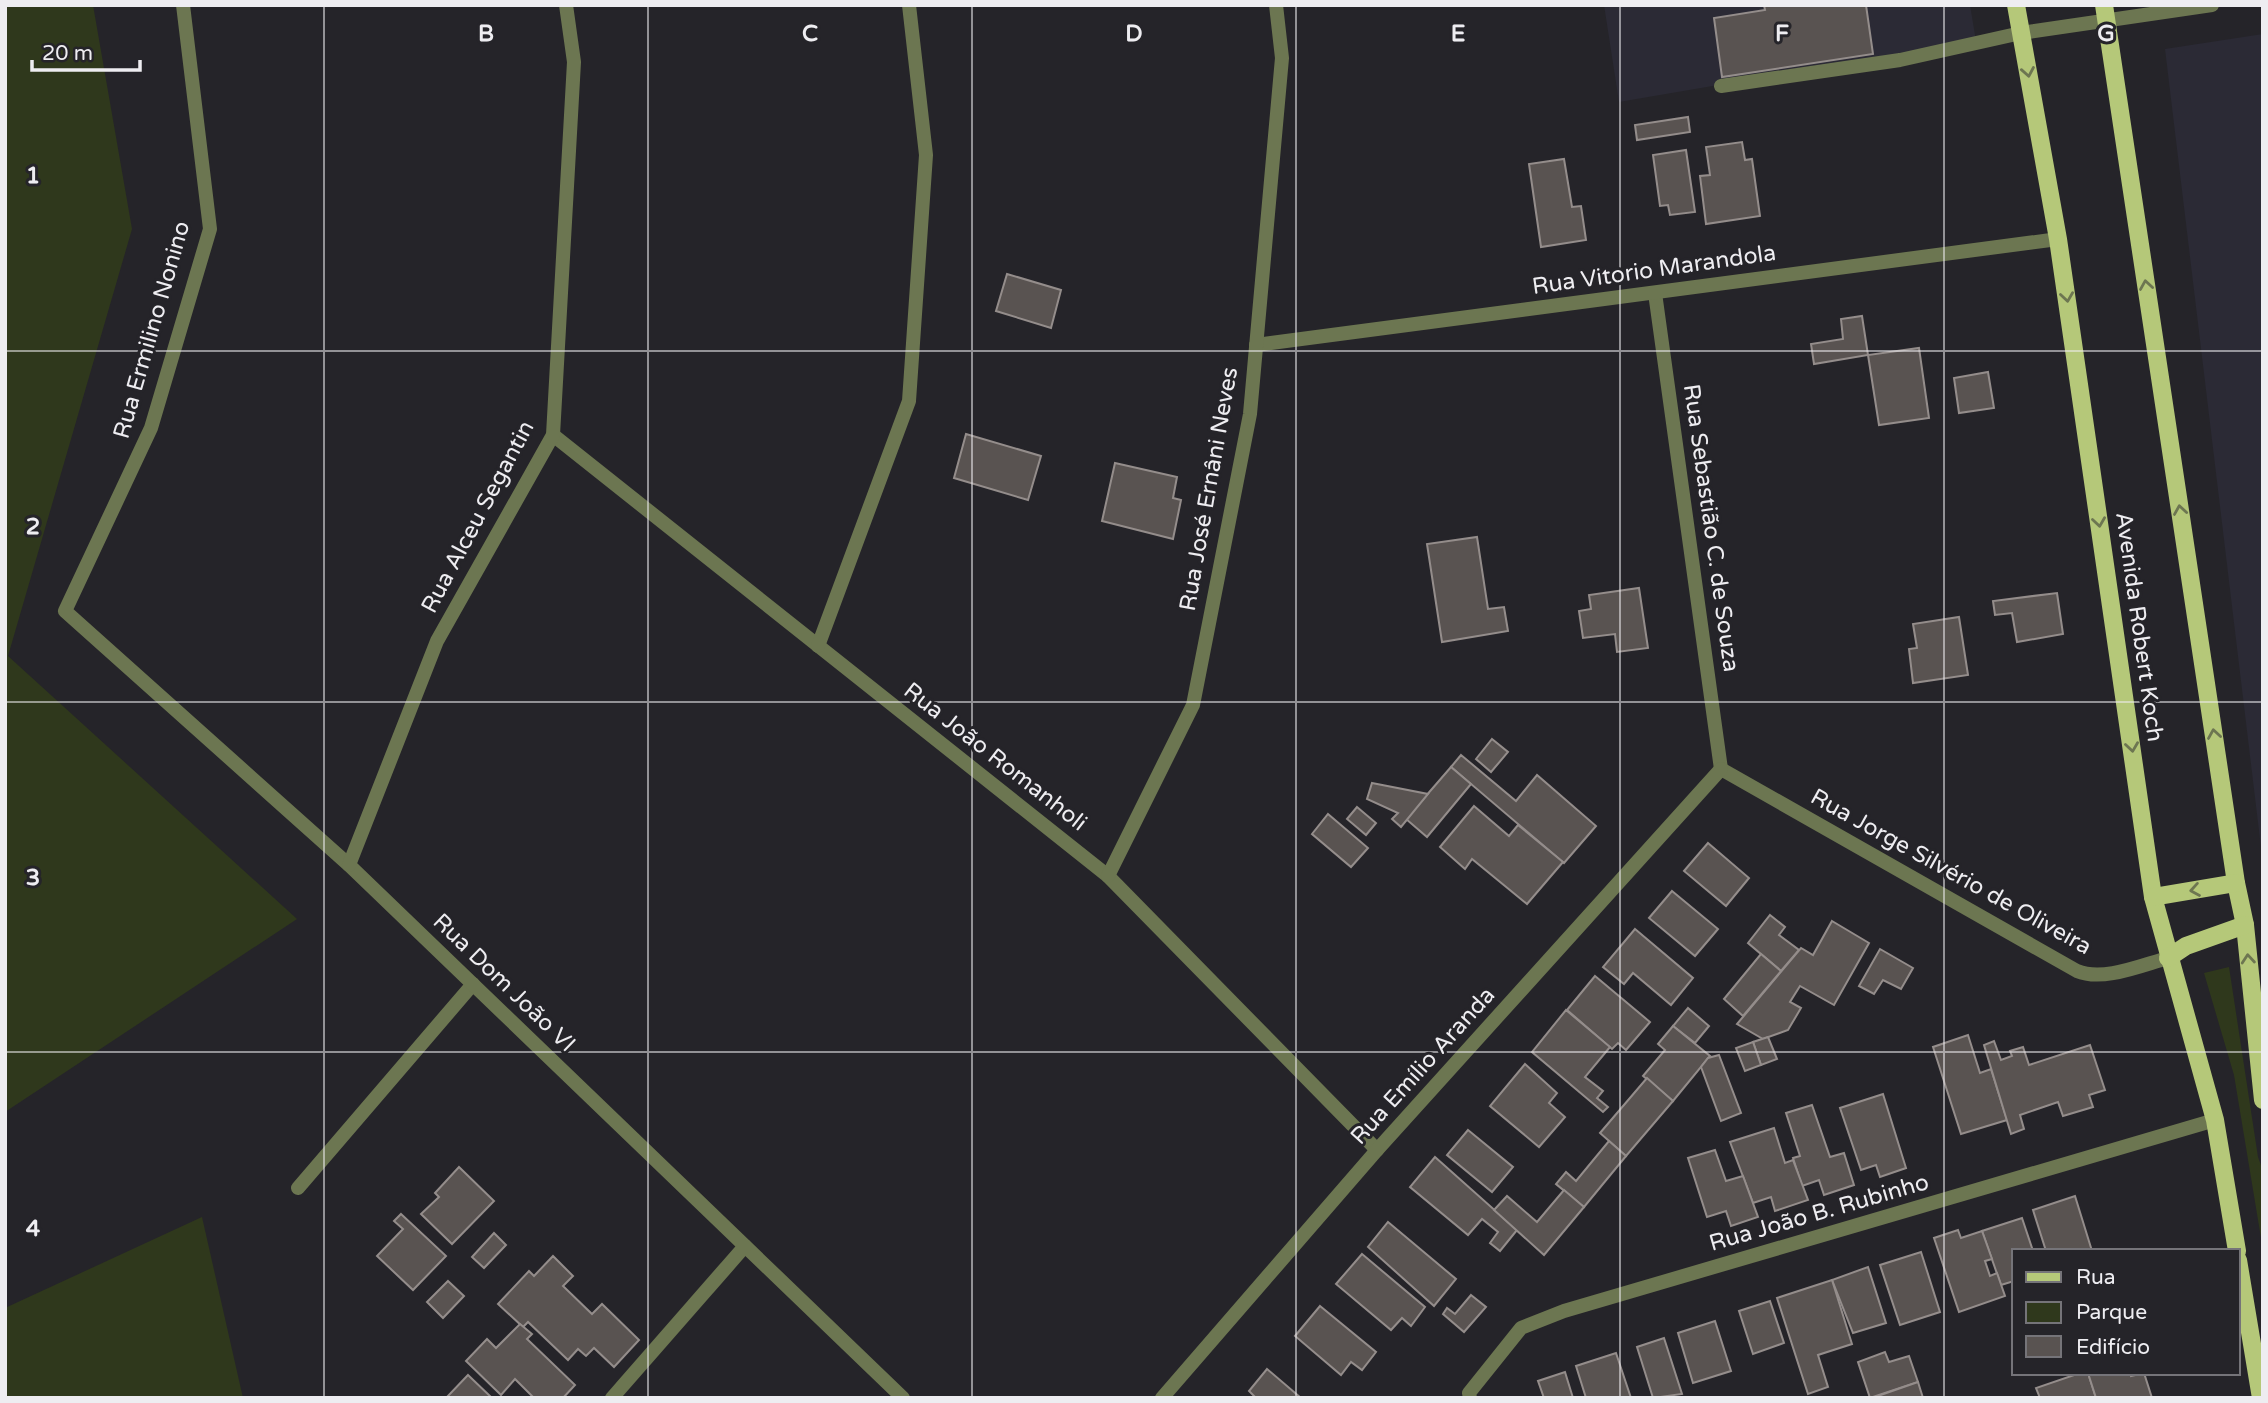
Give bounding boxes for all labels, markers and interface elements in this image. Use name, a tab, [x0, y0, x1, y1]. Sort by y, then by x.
text: B	[478, 20, 494, 48]
text: C	[802, 20, 818, 48]
text: D	[1125, 20, 1143, 48]
text: E	[1451, 20, 1465, 48]
text: F	[1775, 20, 1789, 48]
text: G	[2097, 20, 2115, 48]
scale bar	[32, 28, 140, 72]
text: 20 m	[42, 41, 93, 66]
one-way arrow	[2020, 66, 2035, 78]
text: 1	[26, 162, 40, 190]
street label: Rua Ermilino Nonino	[108, 218, 196, 442]
street label: Rua Vitorio Marandola	[1530, 239, 1778, 301]
one-way arrow	[2139, 279, 2154, 290]
one-way arrow	[2059, 291, 2074, 302]
street label: Rua José Ernâni Neves	[1174, 365, 1244, 613]
street label: Rua Sebastião C. de Souza	[1677, 382, 1745, 674]
street label: Rua Alceu Segantin	[415, 416, 541, 618]
one-way arrow	[2173, 504, 2188, 515]
street label: Avenida Robert Koch	[2109, 510, 2169, 744]
text: 2	[26, 513, 40, 541]
one-way arrow	[2091, 516, 2106, 528]
street label: Rua João Romanholi	[898, 677, 1092, 837]
one-way arrow	[2207, 729, 2222, 740]
one-way arrow	[2124, 741, 2139, 753]
street label: Rua Jorge Silvério de Oliveira	[1806, 783, 2096, 961]
text: 3	[26, 864, 40, 892]
one-way arrow	[2189, 882, 2201, 897]
street label: Rua Dom João VI	[427, 908, 581, 1058]
one-way arrow	[2241, 953, 2256, 964]
street label: Rua Emílio Aranda	[1345, 981, 1501, 1151]
street label: Rua João B. Rubinho	[1706, 1168, 1932, 1258]
text: 4	[26, 1215, 41, 1243]
legend	[2012, 1249, 2240, 1375]
text: Rua	[2076, 1265, 2116, 1290]
text: Parque	[2076, 1300, 2147, 1325]
text: Edifício	[2076, 1335, 2150, 1360]

